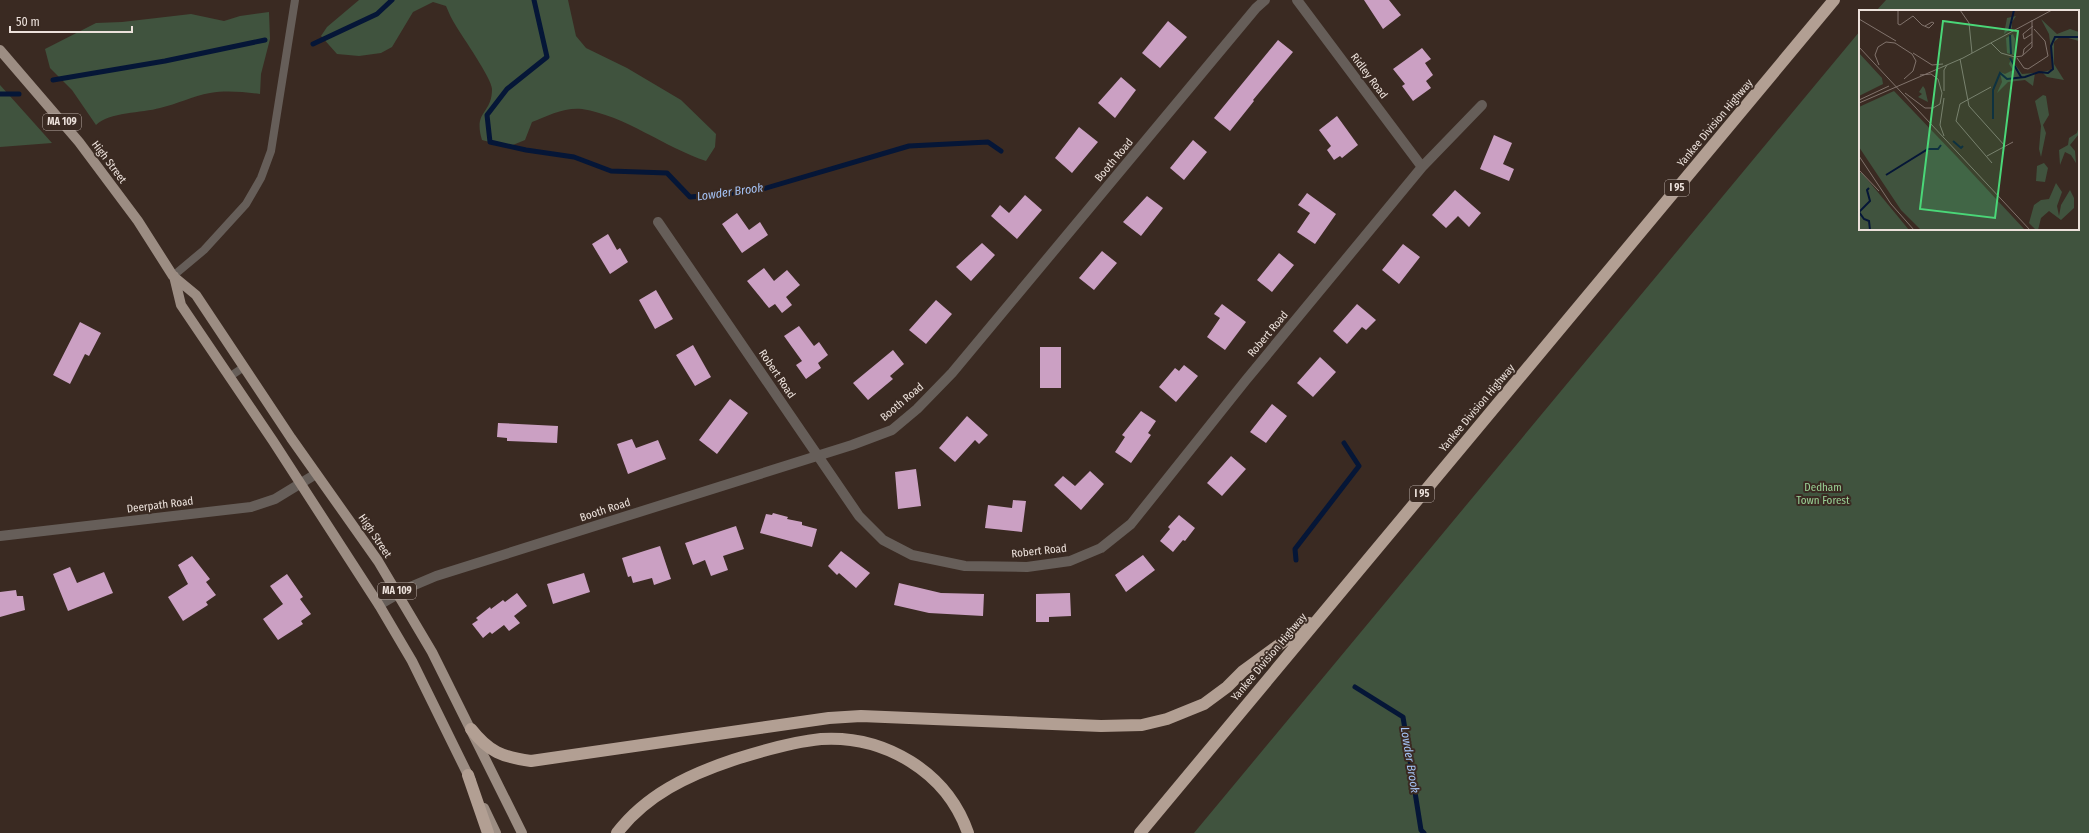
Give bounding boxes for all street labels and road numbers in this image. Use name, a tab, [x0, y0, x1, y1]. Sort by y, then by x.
street label: Ridley Road	[1348, 51, 1390, 101]
street label: Yankee Division Highway	[1675, 76, 1756, 169]
road number: MA 109	[43, 114, 81, 130]
street label: Booth Road	[1092, 136, 1136, 184]
street label: High Street	[89, 138, 129, 186]
road number: I 95	[1665, 180, 1689, 196]
street label: Robert Road	[1245, 308, 1291, 360]
street label: Robert Road	[756, 347, 798, 401]
street label: Yankee Division Highway	[1437, 361, 1518, 454]
street label: Booth Road	[878, 380, 926, 424]
road number: I 95	[1410, 486, 1434, 502]
street label: Deerpath Road	[126, 494, 194, 516]
street label: Booth Road	[578, 496, 632, 524]
street label: High Street	[356, 512, 395, 561]
street label: Robert Road	[1011, 542, 1067, 560]
road number: MA 109	[378, 583, 416, 599]
street label: Yankee Division Highway	[1229, 610, 1310, 703]

